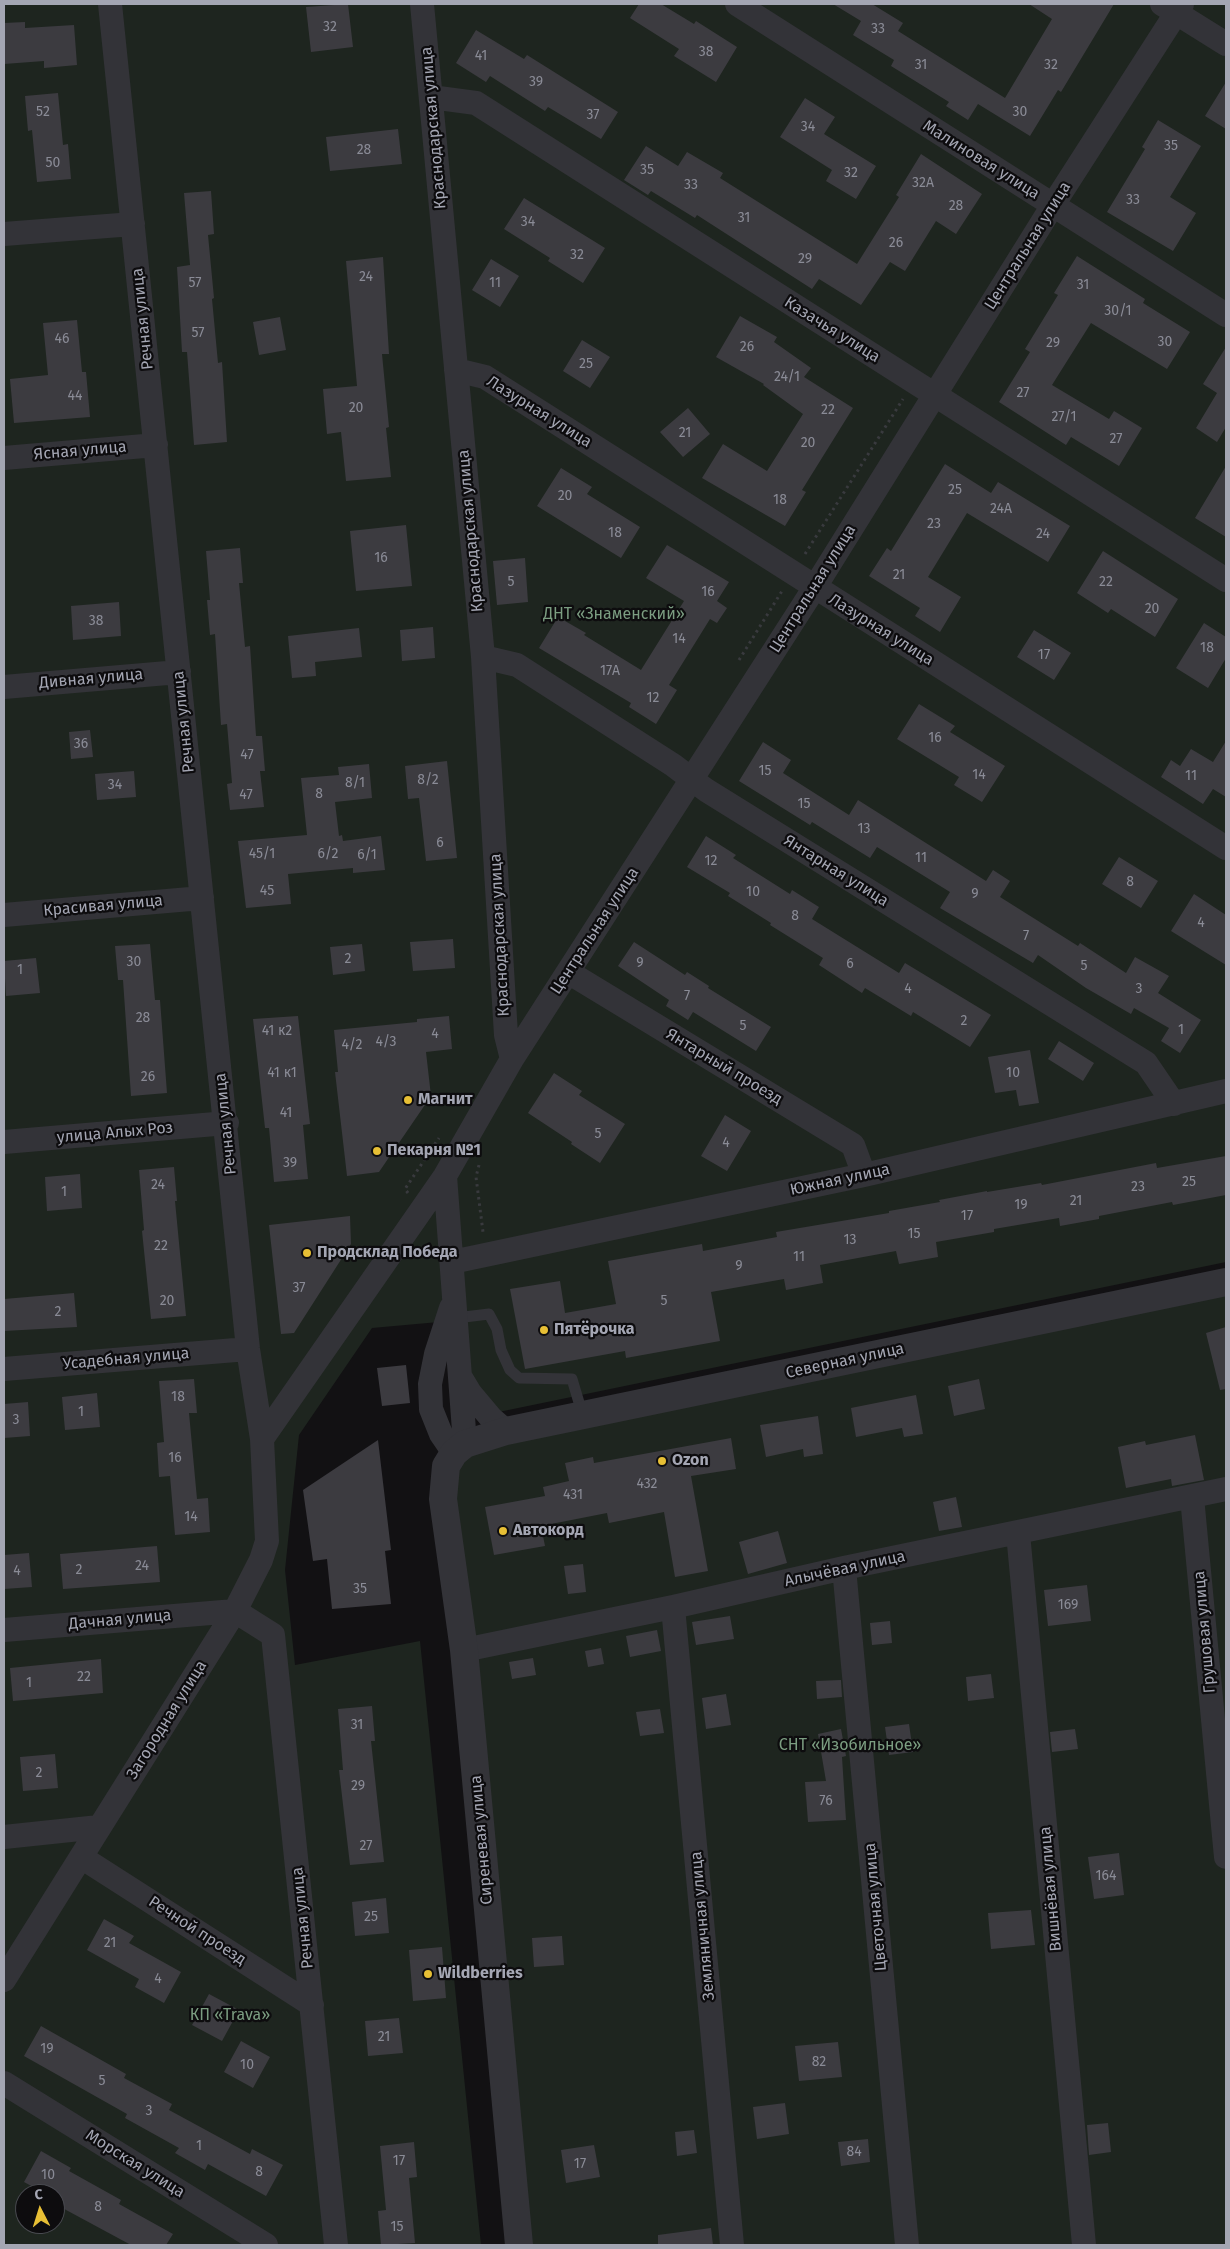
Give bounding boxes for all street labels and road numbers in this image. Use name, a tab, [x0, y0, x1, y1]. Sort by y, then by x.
street label: Краснодарская улица	[417, 46, 451, 210]
street label: Малиновая улица	[919, 116, 1043, 204]
street label: Центральная улица	[981, 178, 1075, 314]
street label: Речная улица	[128, 267, 158, 371]
street label: Казачья улица	[781, 293, 883, 367]
street label: Лазурная улица	[483, 372, 595, 452]
street label: Ясная улица	[33, 437, 127, 465]
street label: Краснодарская улица	[454, 449, 488, 613]
street label: Центральная улица	[766, 521, 860, 657]
street label: Лазурная улица	[825, 590, 937, 670]
street label: Дивная улица	[38, 665, 144, 693]
street label: Речная улица	[169, 670, 199, 774]
street label: Янтарная улица	[780, 831, 892, 911]
street label: Краснодарская улица	[486, 853, 514, 1017]
street label: Центральная улица	[547, 864, 643, 998]
street label: Красивая улица	[42, 891, 164, 921]
street label: Янтарный проезд	[662, 1025, 786, 1109]
street label: Речная улица	[211, 1072, 241, 1176]
street label: улица Алых Роз	[56, 1118, 174, 1148]
street label: Южная улица	[788, 1160, 892, 1200]
street label: Северная улица	[784, 1339, 906, 1383]
street label: Усадебная улица	[62, 1344, 190, 1374]
street label: Алычёвая улица	[783, 1547, 907, 1591]
street label: Грушовая улица	[1190, 1570, 1220, 1694]
street label: Дачная улица	[68, 1606, 172, 1634]
street label: Загородная улица	[123, 1657, 211, 1783]
street label: Сиреневая улица	[467, 1774, 497, 1906]
street label: Вишнёвая улица	[1036, 1826, 1066, 1952]
street label: Цветочная улица	[861, 1842, 891, 1972]
street label: Земляничная улица	[687, 1851, 719, 2001]
street label: Речная улица	[288, 1866, 318, 1970]
street label: Речной проезд	[145, 1892, 249, 1970]
street label: Морская улица	[82, 2126, 188, 2202]

